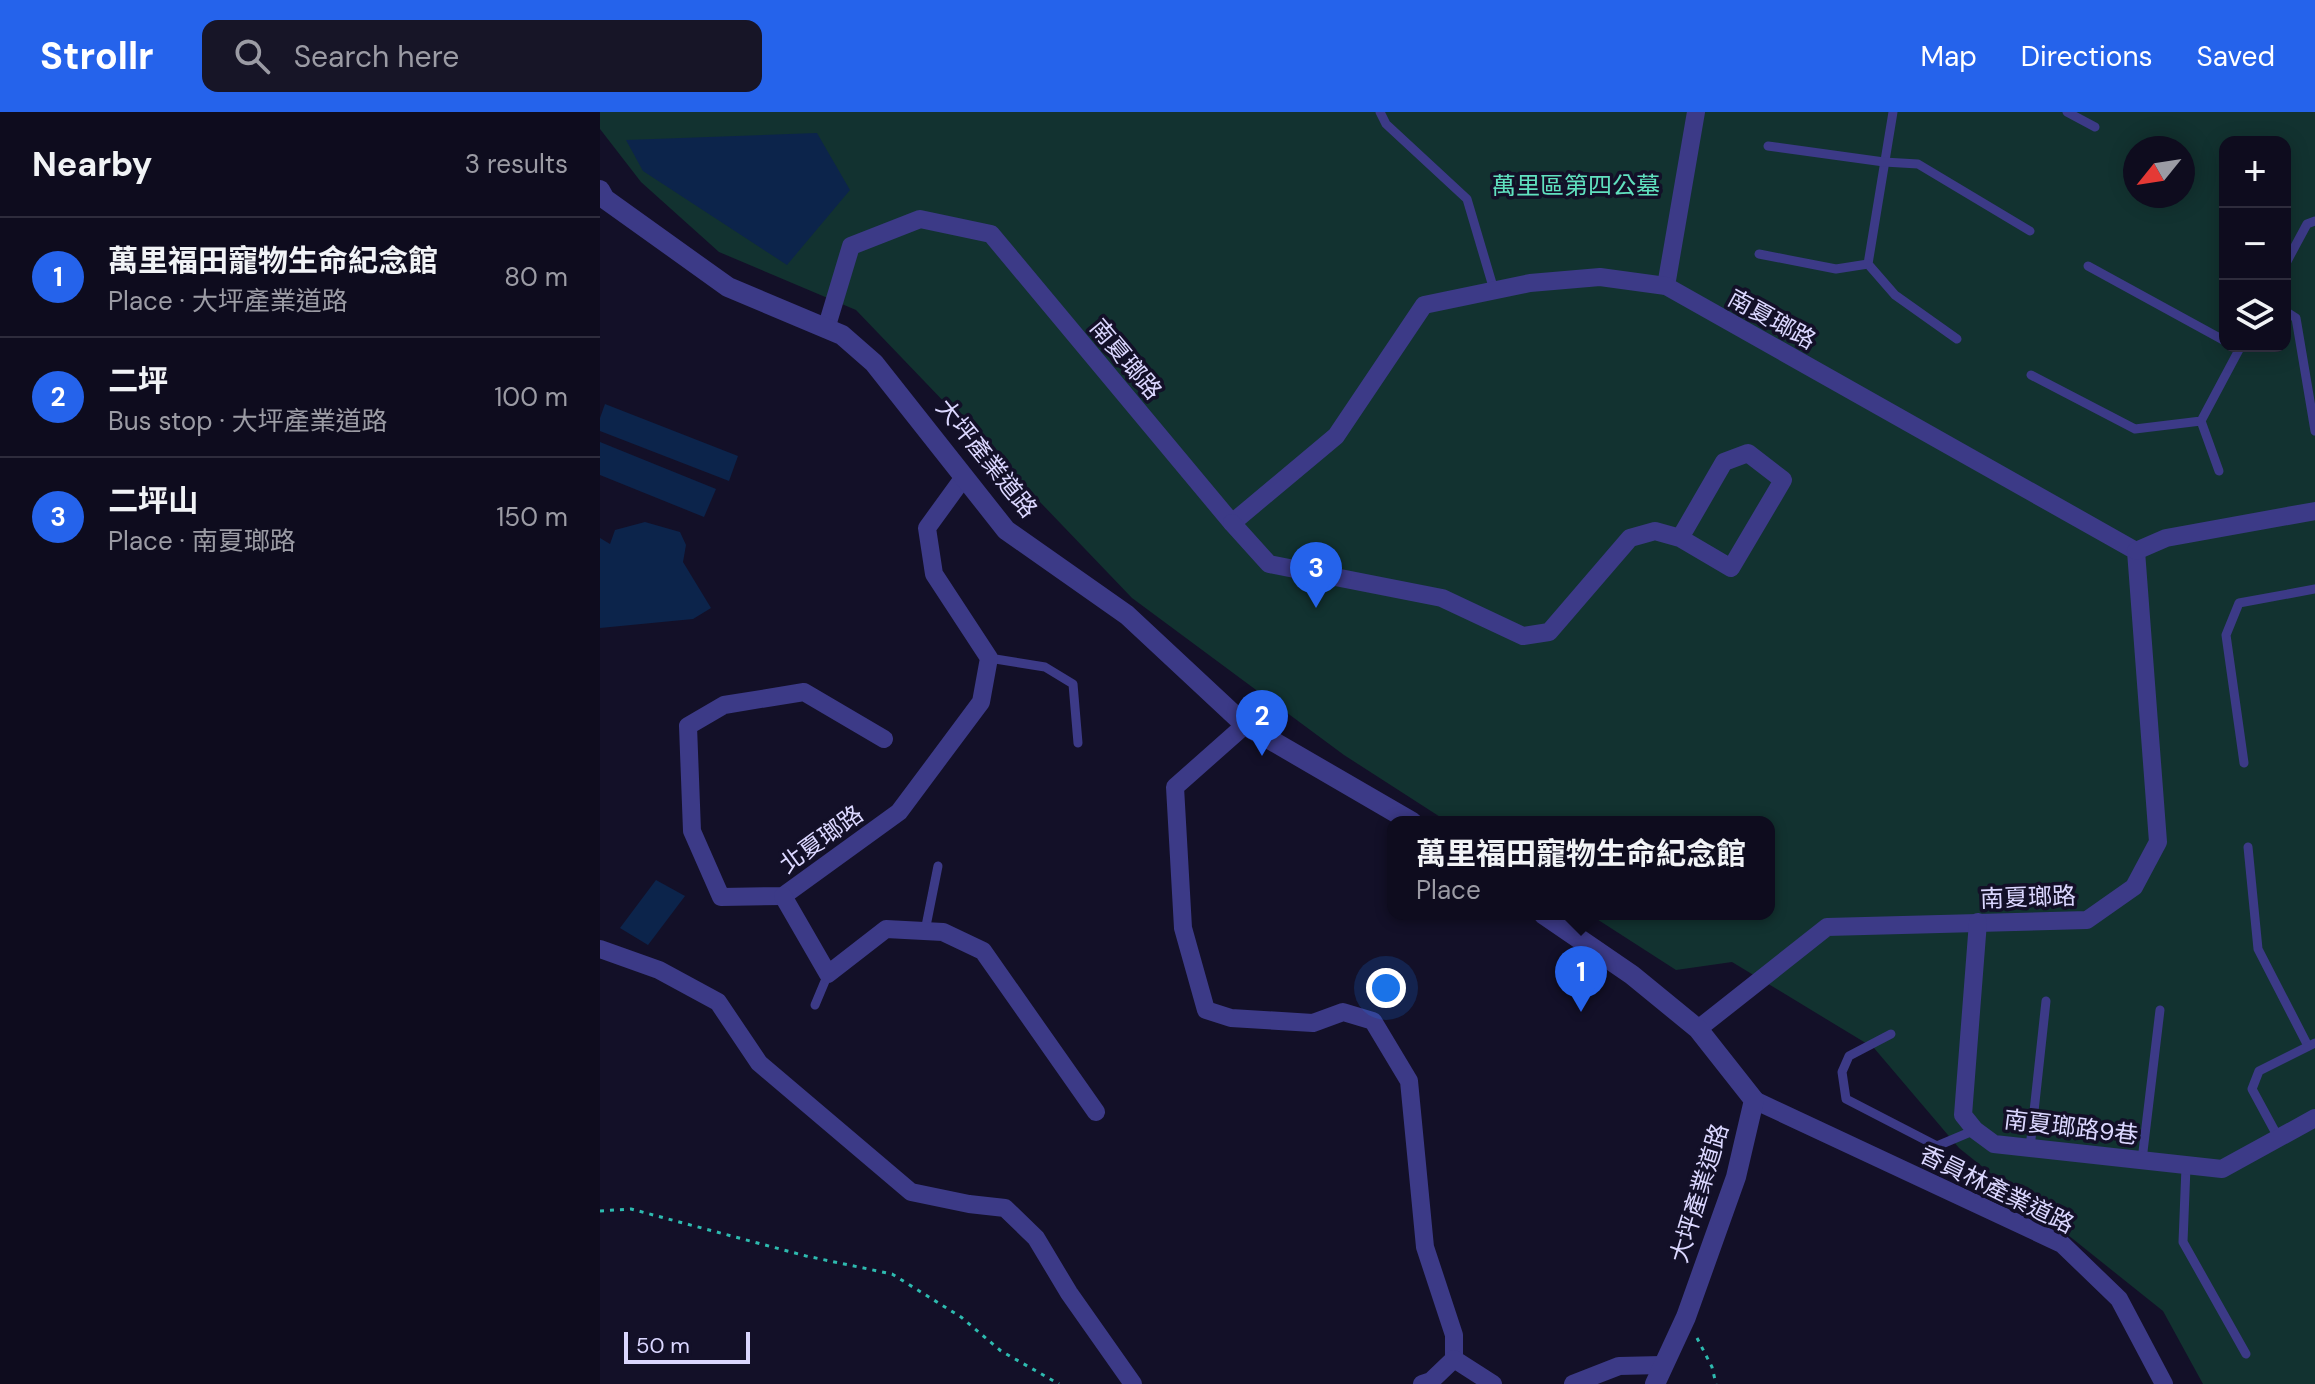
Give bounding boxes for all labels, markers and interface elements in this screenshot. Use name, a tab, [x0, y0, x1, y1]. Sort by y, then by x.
search box	[202, 20, 762, 92]
text: Strollr	[40, 31, 154, 81]
icon: search	[230, 34, 274, 78]
text: Search here	[294, 37, 459, 76]
text: Map	[1920, 38, 1977, 75]
text: Directions	[2021, 38, 2153, 75]
text: Saved	[2197, 38, 2275, 75]
north arrow	[2123, 136, 2195, 208]
map controls	[2219, 136, 2291, 352]
button: +	[2219, 136, 2291, 208]
text: Nearby	[32, 142, 152, 187]
text: 3 results	[465, 147, 568, 181]
park label: 萬里區第四公墓	[1492, 170, 1660, 201]
button: −	[2219, 208, 2291, 280]
text: 萬里福田寵物生命紀念館	[108, 241, 438, 280]
text: 1	[53, 260, 63, 294]
text: 80 m	[504, 260, 568, 294]
button: layers	[2219, 280, 2291, 352]
street label: 南夏瑯路	[1723, 282, 1821, 356]
text: Place · 大坪產業道路	[108, 284, 348, 318]
street label: 南夏瑯路	[1083, 312, 1169, 406]
text: 二坪	[108, 361, 168, 400]
text: 2	[50, 380, 66, 414]
text: 100 m	[494, 380, 568, 414]
street label: 大坪產業道路	[930, 392, 1044, 524]
text: Bus stop · 大坪產業道路	[108, 404, 388, 438]
text: 二坪山	[108, 481, 198, 520]
text: 3	[50, 500, 66, 534]
text: 150 m	[496, 500, 568, 534]
text: Place · 南夏瑯路	[108, 524, 296, 558]
pin: 3	[1290, 542, 1342, 608]
pin: 2	[1236, 690, 1288, 756]
street label: 北夏瑯路	[773, 798, 869, 880]
popup	[1387, 816, 1775, 920]
text: 萬里福田寵物生命紀念館	[1416, 834, 1746, 873]
text: Place	[1416, 873, 1481, 907]
street label: 南夏瑯路	[1979, 880, 2077, 914]
pin: 1	[1555, 946, 1607, 1012]
your location	[1366, 968, 1406, 1008]
street label: 南夏瑯路9巷	[2002, 1103, 2140, 1151]
street label: 大坪產業道路	[1663, 1120, 1735, 1266]
street label: 香員林產業道路	[1915, 1138, 2079, 1240]
scale bar	[624, 1328, 750, 1364]
text: 50 m	[636, 1331, 690, 1360]

